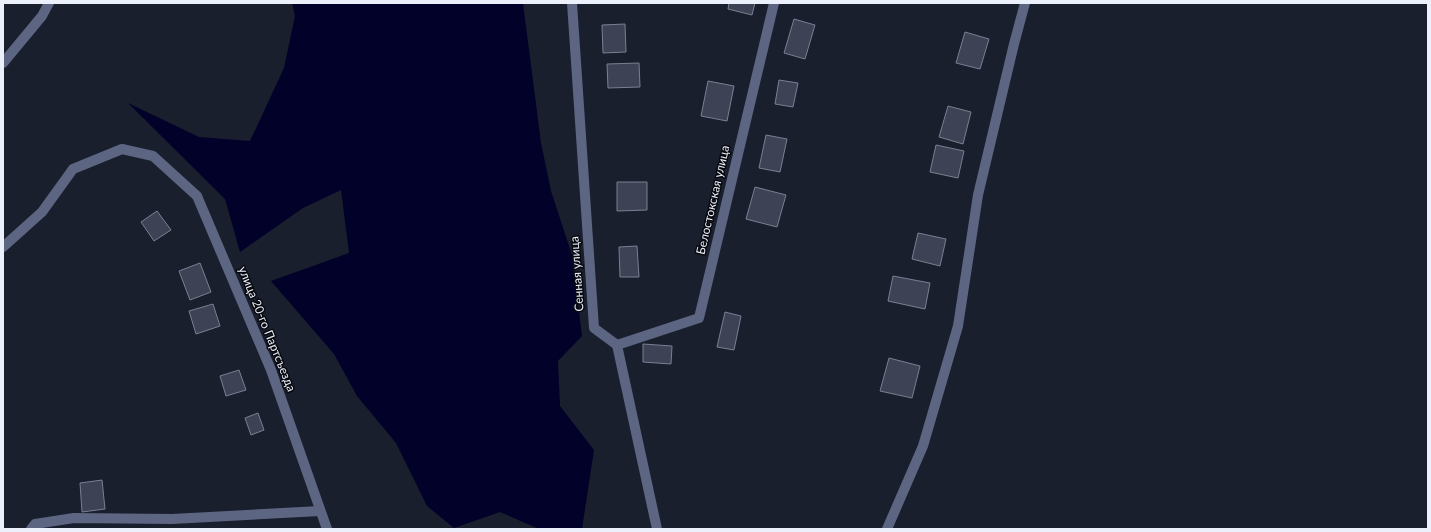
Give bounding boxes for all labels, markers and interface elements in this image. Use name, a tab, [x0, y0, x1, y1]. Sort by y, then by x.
street label: Белостокская улица	[693, 144, 732, 256]
street label: Сенная улица	[566, 236, 587, 312]
street label: улица 20-го Партсъезда	[235, 264, 299, 394]

